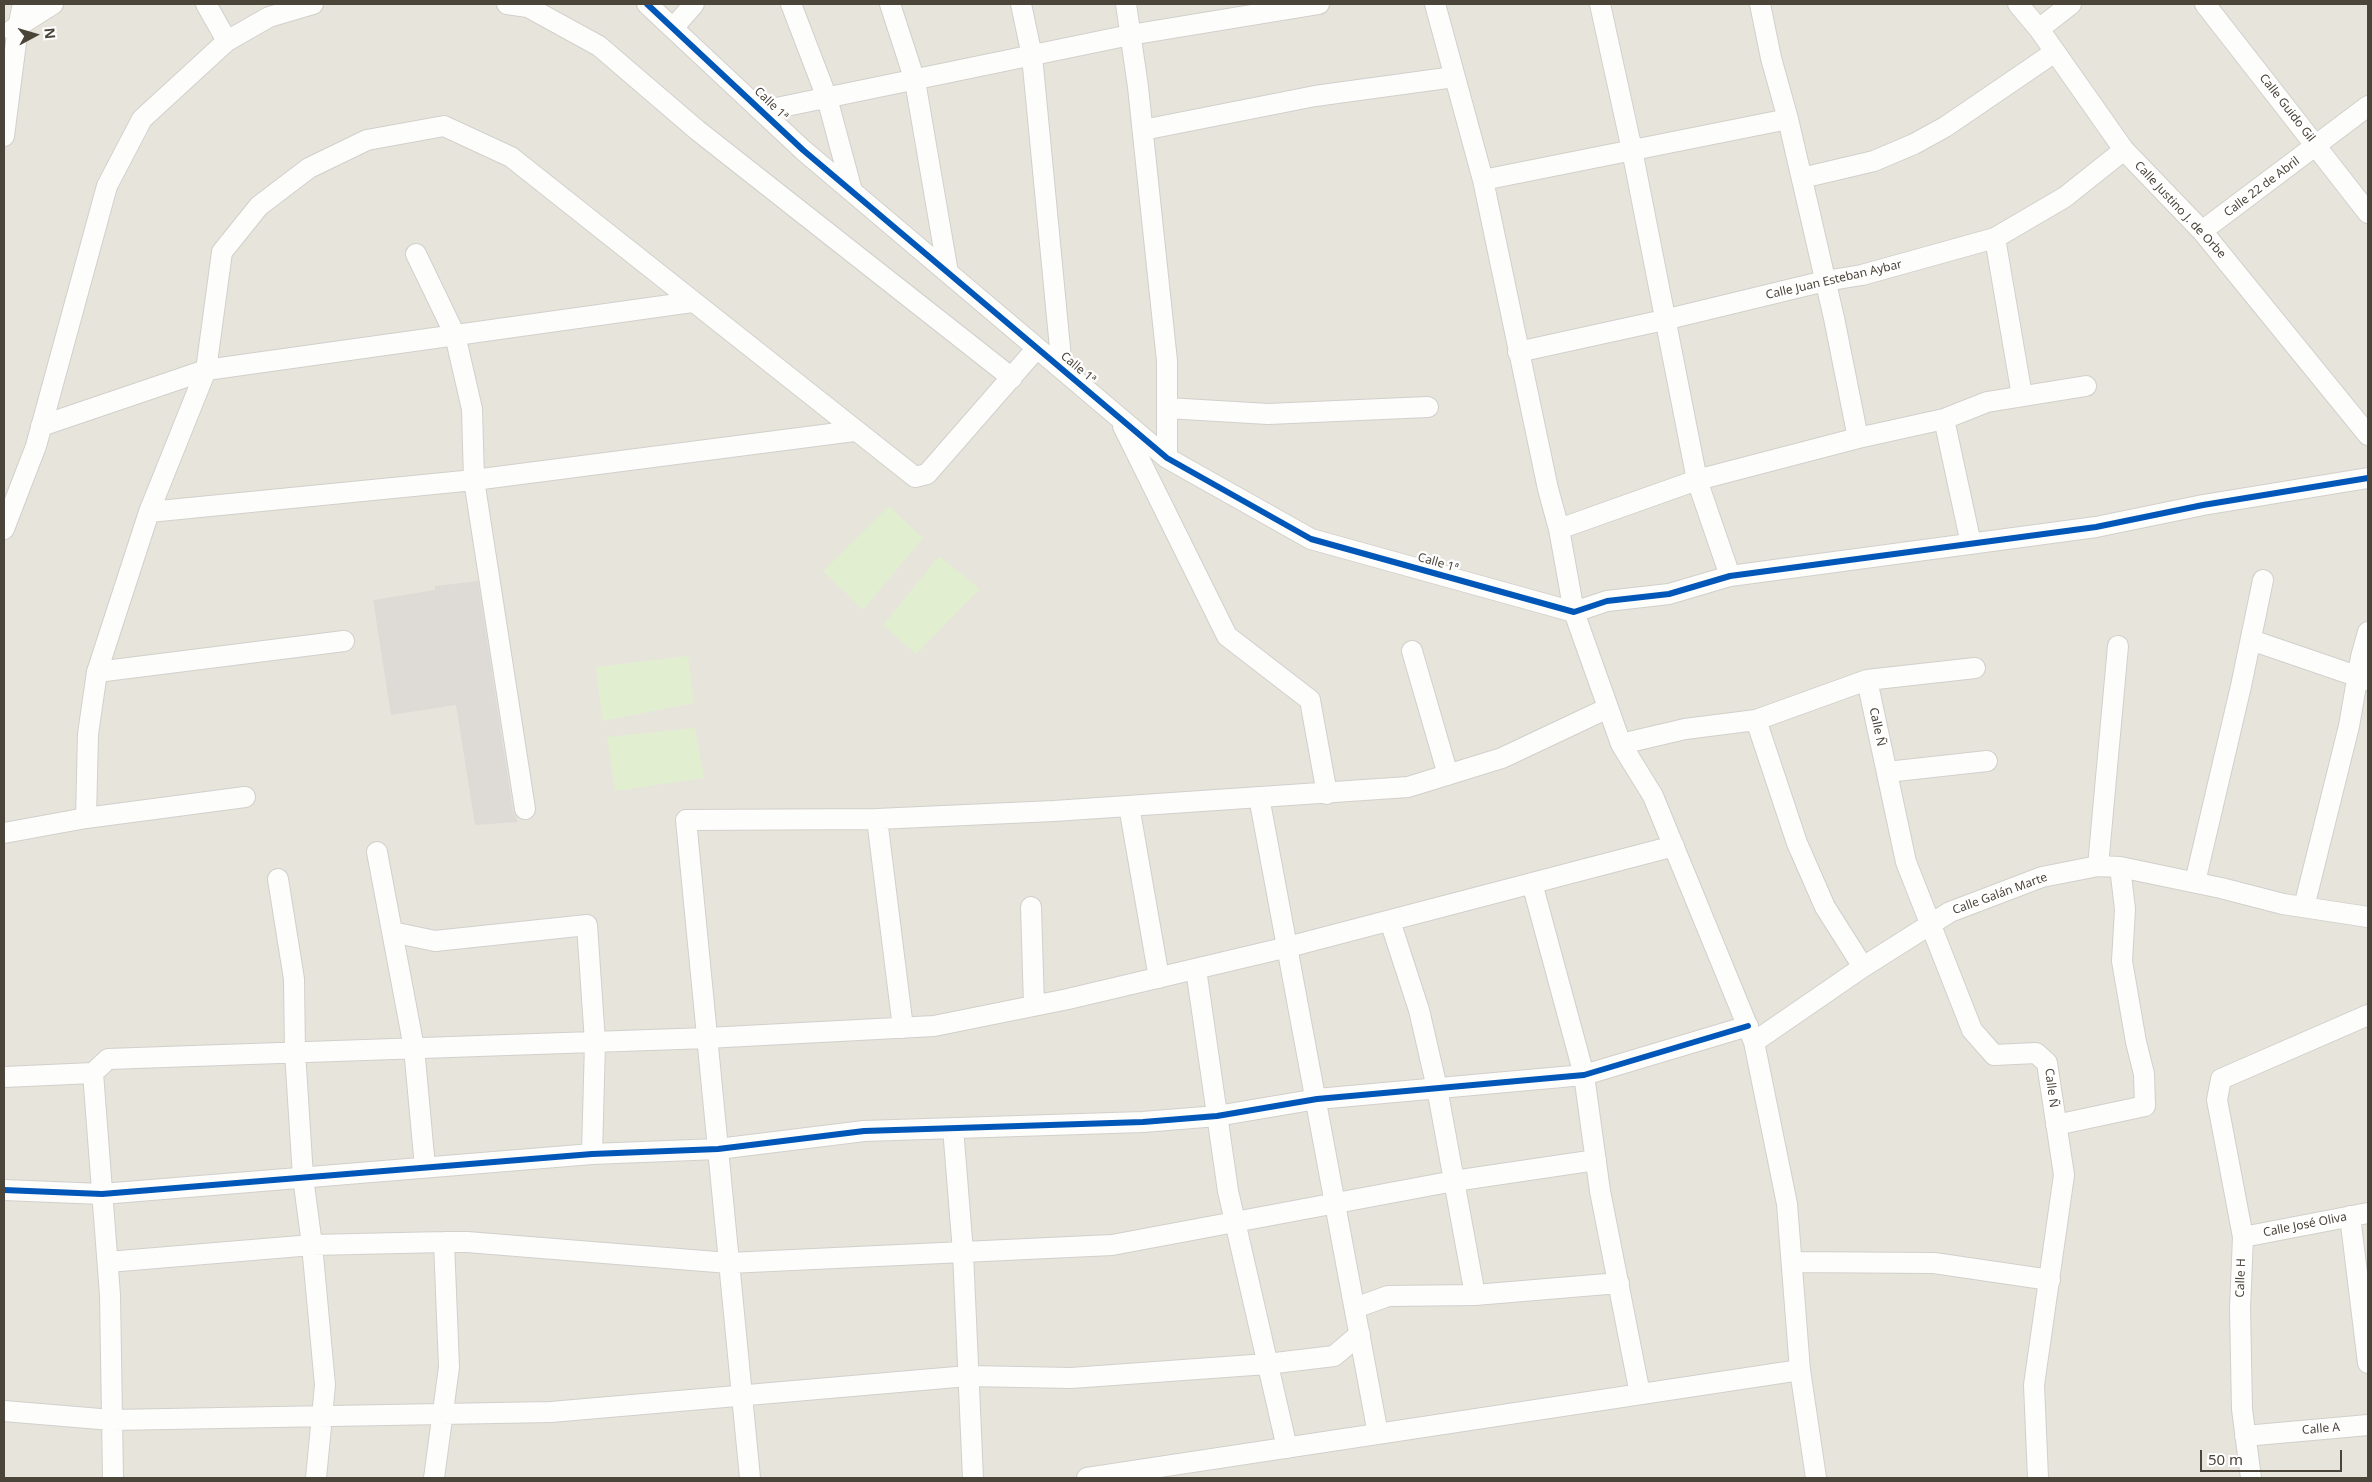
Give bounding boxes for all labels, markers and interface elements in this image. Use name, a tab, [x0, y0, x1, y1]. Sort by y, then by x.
north arrow	[10, 10, 60, 60]
text: N	[40, 27, 60, 40]
street label: Calle Guido Gil	[2256, 71, 2318, 145]
street label: Calle 1ª	[751, 84, 791, 124]
street label: Calle 22 de Abril	[2221, 154, 2303, 220]
street label: Calle Justino J. de Orbe	[2131, 158, 2229, 262]
street label: Calle Juan Esteban Aybar	[1764, 257, 1904, 303]
street label: Calle 1ª	[1057, 349, 1099, 387]
street label: Calle 1ª	[1416, 550, 1460, 576]
street label: Calle Ñ	[1866, 706, 1888, 748]
street label: Calle Galán Marte	[1951, 870, 2049, 918]
street label: Calle Ñ	[2041, 1068, 2061, 1108]
street label: Calle José Oliva	[2262, 1210, 2348, 1240]
street label: Calle H	[2233, 1258, 2249, 1298]
street label: Calle A	[2301, 1420, 2341, 1438]
scale bar	[2202, 1440, 2344, 1472]
text: 50 m	[2208, 1449, 2243, 1469]

